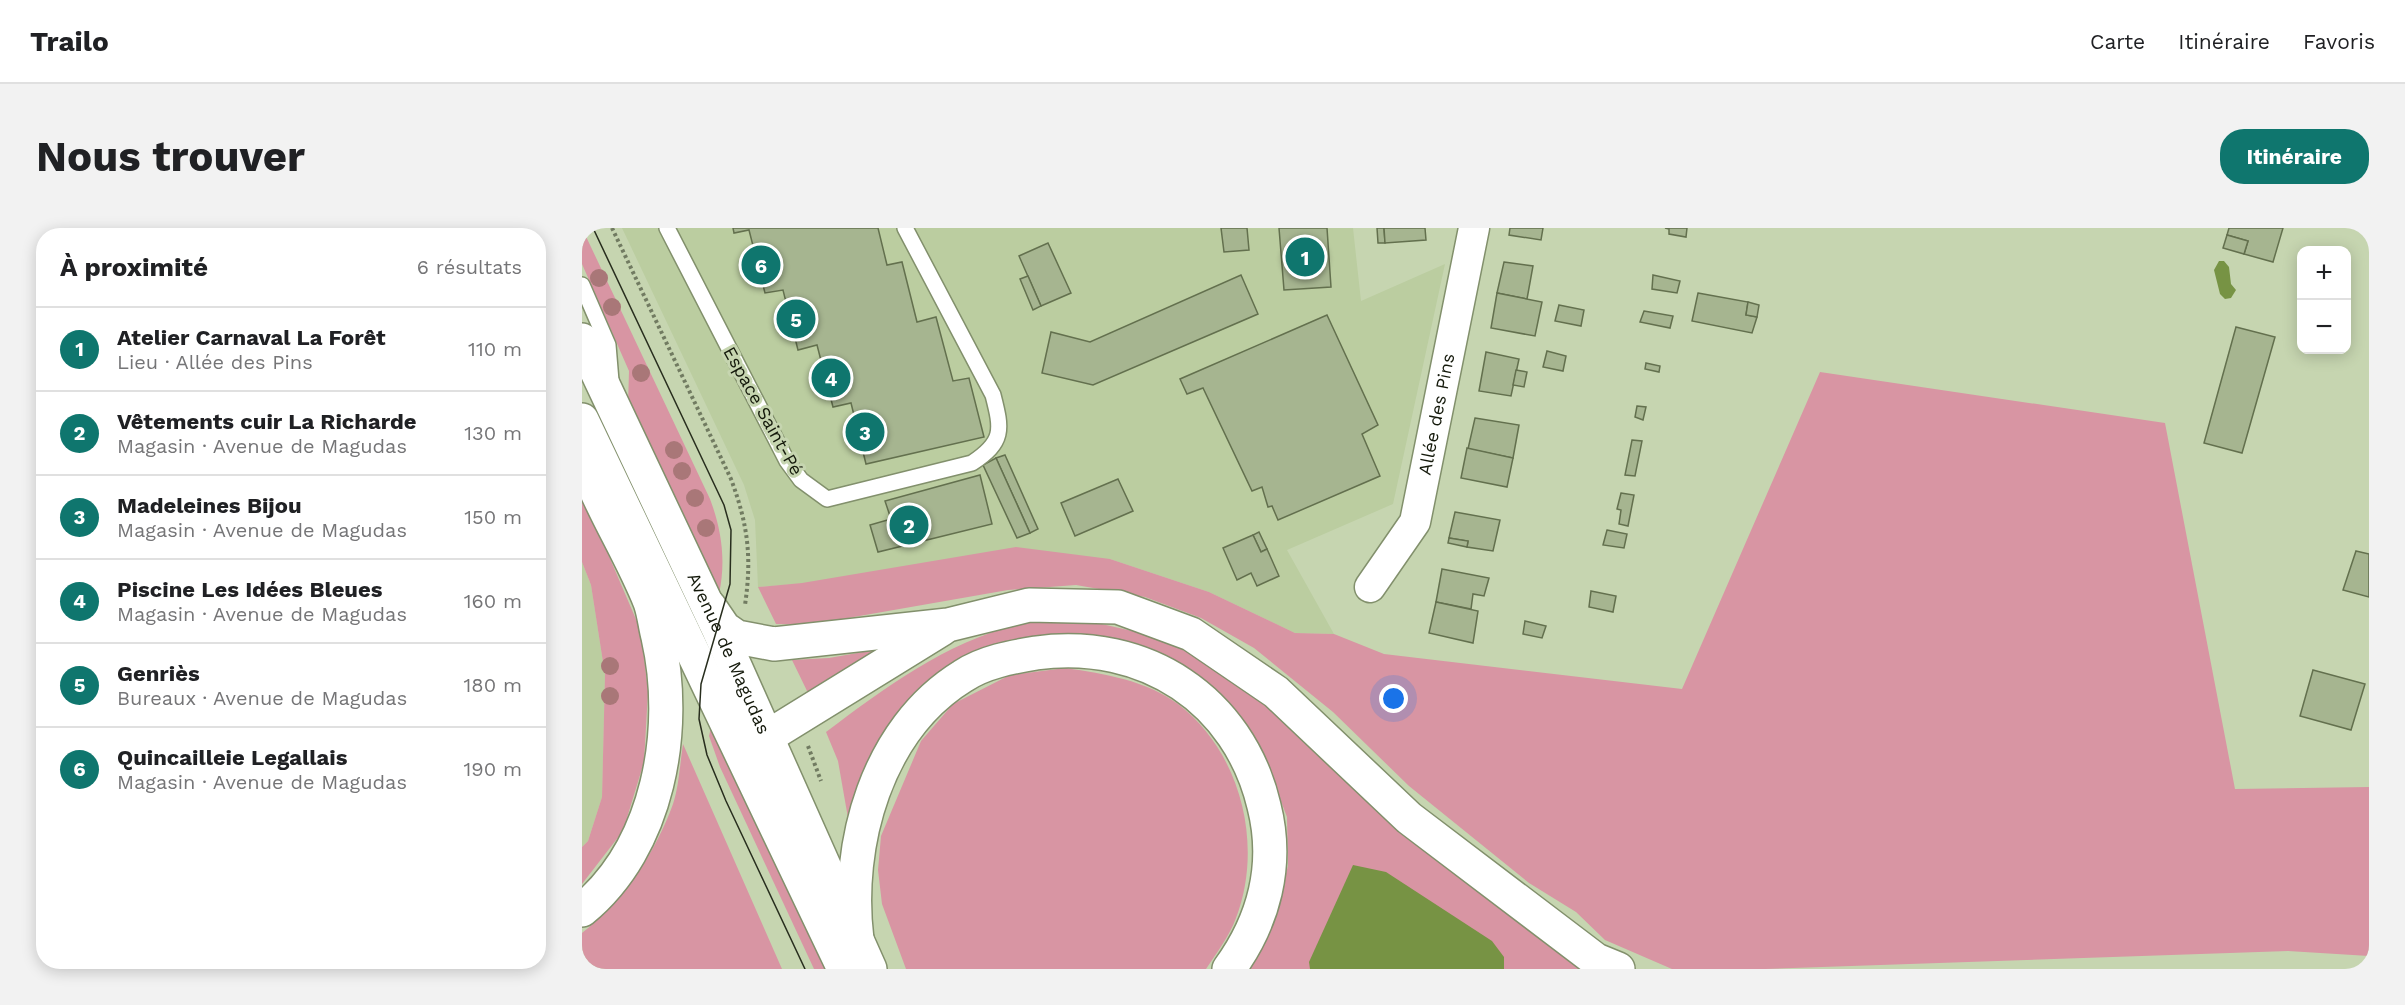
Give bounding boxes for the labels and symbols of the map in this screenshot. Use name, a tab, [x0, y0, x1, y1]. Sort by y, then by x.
pin: 1	[1286, 234, 1324, 279]
pin: 6	[742, 243, 780, 288]
pin: 5	[776, 296, 816, 341]
street label: Espace Saint-Pé	[719, 343, 808, 479]
street label: Allée des Pins	[1414, 351, 1459, 477]
pin: 4	[812, 356, 850, 400]
pin: 3	[846, 410, 884, 454]
pin: 2	[890, 502, 928, 548]
street label: Avenue de Magudas	[683, 569, 775, 737]
your location	[1379, 684, 1408, 713]

